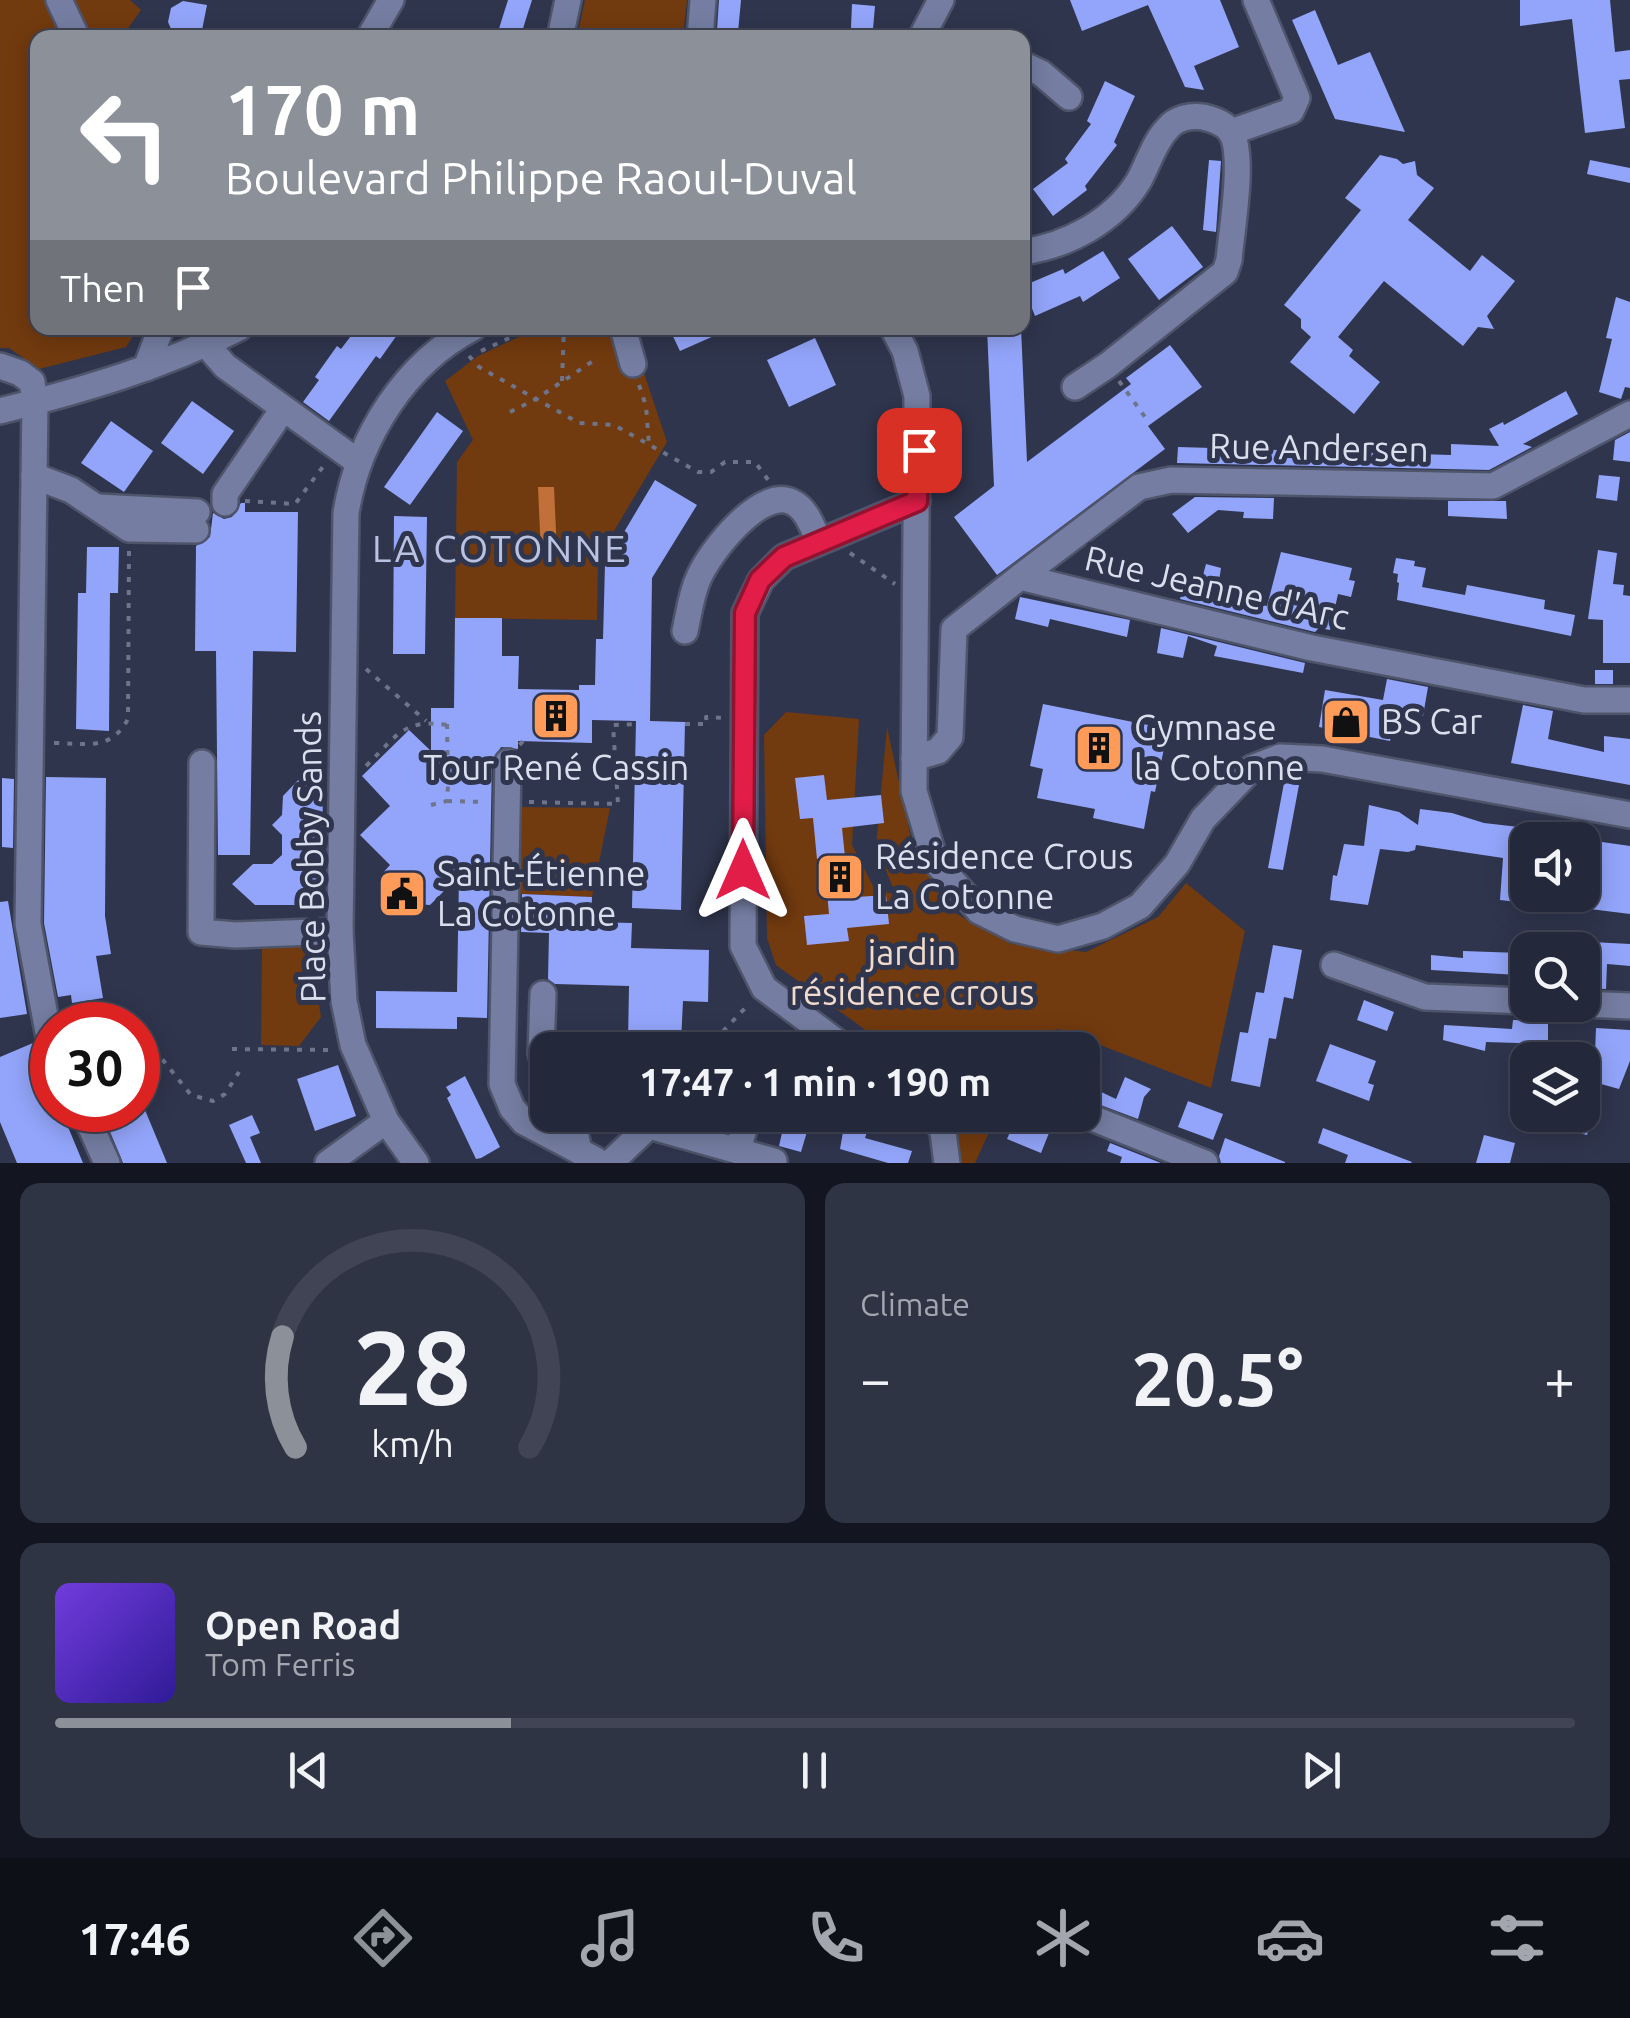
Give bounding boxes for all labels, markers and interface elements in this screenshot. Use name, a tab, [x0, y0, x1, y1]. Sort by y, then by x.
icon: left	[60, 70, 190, 200]
text: 170 m	[225, 70, 420, 148]
text: Boulevard Philippe Raoul-Duval	[225, 152, 857, 203]
icon: arrive	[166, 260, 221, 315]
text: Then	[60, 267, 146, 309]
pin	[877, 408, 962, 493]
icon: arrive	[892, 423, 947, 478]
street label: Rue Andersen	[1209, 425, 1429, 469]
district label: LA COTONNE	[372, 527, 628, 569]
street label: Rue Jeanne d'Arc	[1081, 537, 1353, 637]
building icon: Tour René Cassin	[530, 690, 582, 742]
shop icon: BS Car	[1320, 696, 1372, 748]
place label: BS Car	[1381, 701, 1482, 741]
place label: Gymnase la Cotonne	[1134, 707, 1305, 787]
street label: Place Bobby Sands	[287, 711, 333, 1003]
building icon: Gymnase la Cotonne	[1073, 722, 1125, 774]
place label: Tour René Cassin	[423, 747, 689, 787]
position arrow	[691, 818, 795, 922]
map controls	[1510, 822, 1600, 1132]
button: sound	[1510, 822, 1600, 912]
place label: Résidence Crous La Cotonne	[875, 836, 1133, 916]
building icon: Résidence Crous La Cotonne	[814, 851, 866, 903]
place label: Saint-Étienne La Cotonne	[437, 852, 645, 933]
public building icon: Saint-Étienne La Cotonne	[376, 868, 428, 920]
park label: jardin résidence crous	[790, 932, 1034, 1012]
button: search	[1510, 932, 1600, 1022]
speed limit sign: 30	[30, 1002, 160, 1132]
button: layers	[1510, 1042, 1600, 1132]
text: 17:47 · 1 min · 190 m	[639, 1061, 991, 1103]
text: Climate	[860, 1286, 970, 1322]
text: 28	[354, 1308, 471, 1425]
text: 20.5°	[1132, 1336, 1303, 1420]
text: −	[860, 1348, 891, 1409]
text: +	[1544, 1348, 1575, 1409]
text: km/h	[371, 1424, 454, 1464]
text: Open Road	[205, 1604, 401, 1646]
text: Tom Ferris	[205, 1646, 355, 1682]
icon: previous	[281, 1743, 336, 1798]
icon: pause	[787, 1743, 842, 1798]
icon: next	[1294, 1743, 1349, 1798]
icon: directions	[348, 1903, 418, 1973]
icon: music	[575, 1903, 645, 1973]
icon: phone	[801, 1903, 871, 1973]
icon: climate	[1028, 1903, 1098, 1973]
icon: car	[1255, 1903, 1325, 1973]
icon: filters	[1482, 1903, 1552, 1973]
text: 17:46	[78, 1913, 191, 1964]

